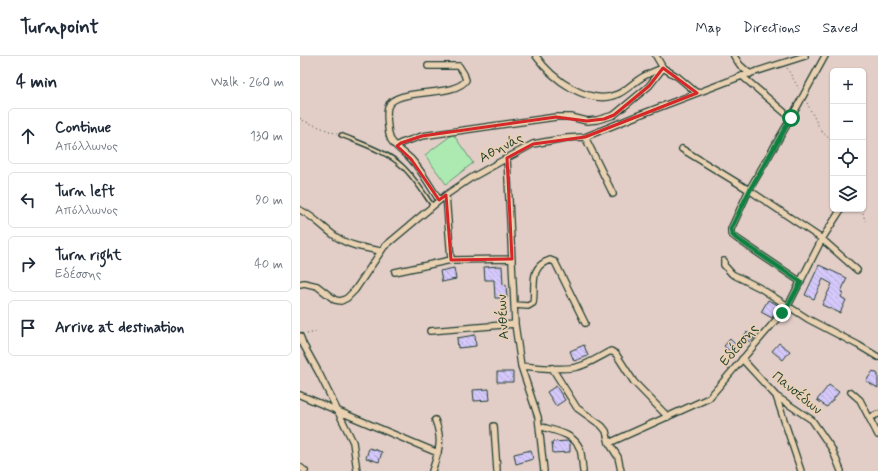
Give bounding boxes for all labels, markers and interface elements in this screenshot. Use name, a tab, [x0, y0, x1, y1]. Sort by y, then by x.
text: Turnpoint	[20, 15, 99, 40]
text: Map	[695, 19, 721, 37]
text: Directions	[743, 19, 801, 37]
text: Saved	[823, 19, 858, 37]
map controls	[830, 68, 866, 212]
button: +	[830, 68, 866, 104]
text: 4 min	[16, 71, 57, 93]
text: Walk · 260 m	[211, 74, 284, 91]
button: −	[830, 104, 866, 140]
route start	[782, 109, 800, 127]
text: Continue	[55, 118, 111, 138]
icon: ahead	[17, 125, 39, 147]
text: 130 m	[250, 128, 283, 145]
street label: Αθηνάς	[476, 129, 526, 167]
text: Απόλλωνος	[55, 138, 118, 155]
button: locate	[830, 140, 866, 176]
button: layers	[830, 176, 866, 212]
text: Turn left	[55, 182, 115, 202]
icon: left	[17, 189, 39, 211]
text: 90 m	[255, 192, 283, 209]
text: Απόλλωνος	[55, 202, 118, 219]
text: Turn right	[55, 246, 122, 266]
icon: right	[17, 253, 39, 275]
text: 40 m	[254, 256, 283, 273]
text: Εδέσσης	[55, 266, 102, 283]
street label: Ανθέων	[492, 294, 513, 340]
route end	[773, 304, 791, 322]
icon: arrive	[17, 317, 39, 339]
text: Arrive at destination	[55, 318, 184, 338]
street label: Εδέσσης	[715, 320, 762, 370]
street label: Πανσέδων	[768, 367, 826, 419]

